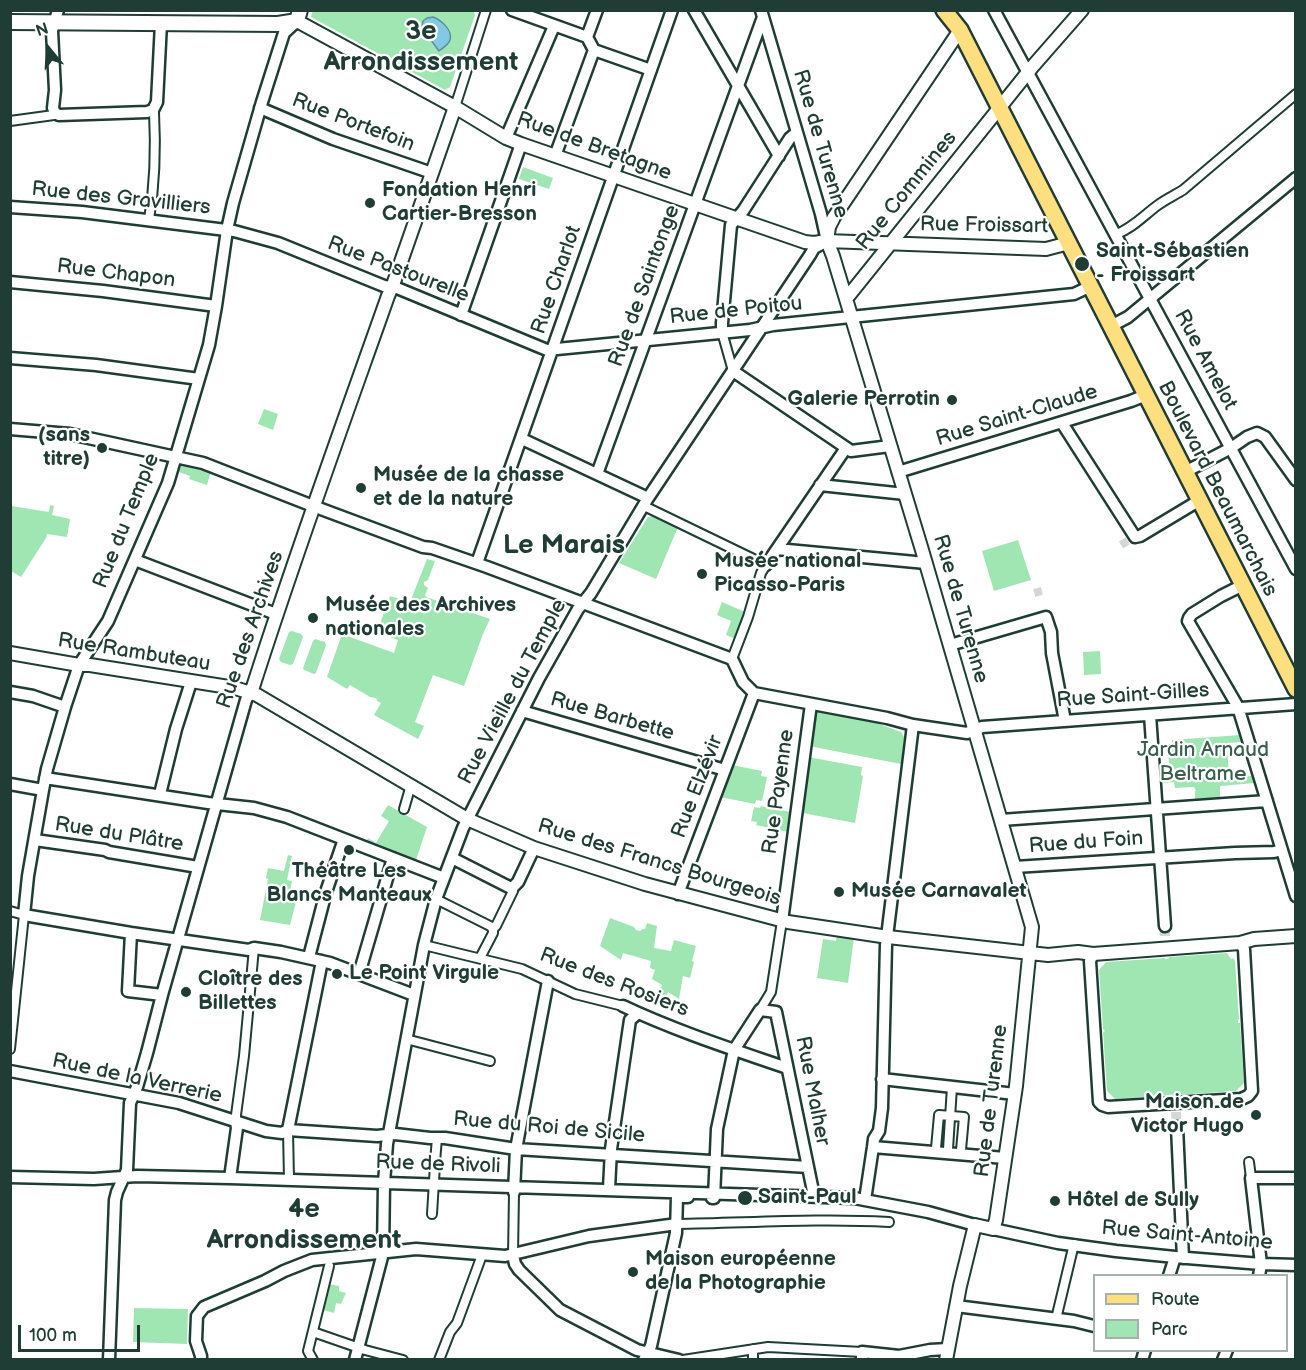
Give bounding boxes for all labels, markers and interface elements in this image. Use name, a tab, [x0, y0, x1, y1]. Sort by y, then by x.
district label: 3e Arrondissement	[324, 16, 518, 79]
north arrow	[18, 18, 78, 78]
text: N	[34, 20, 51, 41]
street label: Rue de Turenne	[787, 67, 853, 221]
street label: Rue Portefoin	[288, 88, 418, 158]
street label: Rue de Bretagne	[513, 107, 675, 187]
street label: Rue Commines	[851, 126, 963, 256]
street label: Rue des Gravilliers	[30, 177, 212, 221]
place label: Fondation Henri Cartier-Bresson	[382, 178, 537, 228]
marker: Fondation Henri Cartier-Bresson	[363, 196, 377, 210]
street label: Rue de Saintonge	[604, 202, 686, 370]
street label: Rue Froissart	[920, 212, 1048, 240]
street label: Rue Charlot	[527, 222, 587, 338]
street label: Rue Pastourelle	[324, 231, 472, 309]
place label: Saint-Sébastien - Froissart	[1096, 239, 1249, 289]
street label: Rue Chapon	[55, 254, 177, 294]
marker: Saint-Sébastien - Froissart	[1073, 255, 1091, 273]
street label: Rue de Poitou	[668, 291, 804, 331]
street label: Rue Amelot	[1168, 305, 1242, 415]
street label: Boulevard Beaumarchais	[1152, 377, 1282, 601]
street label: Rue Saint-Claude	[933, 379, 1101, 453]
place label: Galerie Perrotin	[788, 387, 940, 413]
marker: Galerie Perrotin	[945, 393, 959, 407]
place label: (sans titre)	[38, 423, 90, 473]
marker: (sans titre)	[95, 441, 109, 455]
street label: Rue du Temple	[88, 450, 166, 592]
place label: Musée de la chasse et de la nature	[373, 463, 564, 513]
marker: Musée de la chasse et de la nature	[354, 481, 368, 495]
district label: Le Marais	[503, 530, 625, 562]
street label: Rue de Turenne	[927, 532, 993, 686]
street label: Rue des Archives	[212, 548, 290, 712]
place label: Musée national Picasso-Paris	[714, 549, 861, 599]
marker: Musée national Picasso-Paris	[695, 567, 709, 581]
place label: Musée des Archives nationales	[325, 593, 516, 643]
street label: Rue Vieille du Temple	[453, 595, 573, 789]
marker: Musée des Archives nationales	[306, 611, 320, 625]
street label: Rue Rambuteau	[56, 628, 212, 678]
street label: Rue Saint-Gilles	[1056, 678, 1210, 714]
street label: Rue Barbette	[547, 687, 677, 747]
street label: Rue Payenne	[758, 728, 800, 856]
street label: Rue Elzévir	[667, 732, 729, 842]
park label: Jardin Arnaud Beltrame	[1137, 738, 1269, 788]
street label: Rue du Plâtre	[53, 812, 185, 858]
street label: Rue des Francs Bourgeois	[534, 814, 784, 912]
street label: Rue du Foin	[1028, 826, 1144, 860]
marker: Théâtre Les Blancs Manteaux	[342, 843, 356, 857]
place label: Théâtre Les Blancs Manteaux	[266, 859, 432, 909]
place label: Musée Carnavalet	[851, 879, 1027, 905]
marker: Musée Carnavalet	[832, 885, 846, 899]
street label: Rue des Rosiers	[536, 943, 692, 1023]
place label: Le Point Virgule	[349, 961, 499, 987]
place label: Cloître des Billettes	[198, 967, 303, 1017]
marker: Le Point Virgule	[330, 967, 344, 981]
marker: Cloître des Billettes	[179, 985, 193, 999]
street label: Rue de Turenne	[970, 1023, 1014, 1179]
street label: Rue Malher	[789, 1034, 835, 1148]
street label: Rue de la Verrerie	[50, 1049, 224, 1109]
place label: Maison de Victor Hugo	[1131, 1090, 1244, 1140]
street label: Rue du Roi de Sicile	[452, 1107, 646, 1149]
marker: Maison de Victor Hugo	[1249, 1108, 1263, 1122]
street label: Rue de Rivoli	[375, 1150, 501, 1180]
place label: Saint-Paul	[758, 1185, 857, 1211]
place label: Hôtel de Sully	[1067, 1188, 1199, 1214]
marker: Saint-Paul	[736, 1189, 754, 1207]
district label: 4e Arrondissement	[207, 1194, 401, 1257]
marker: Hôtel de Sully	[1048, 1194, 1062, 1208]
street label: Rue Saint-Antoine	[1100, 1216, 1274, 1256]
place label: Maison européenne de la Photographie	[645, 1247, 836, 1297]
marker: Maison européenne de la Photographie	[626, 1265, 640, 1279]
legend	[1093, 1274, 1288, 1352]
text: Route	[1151, 1289, 1200, 1310]
scale bar	[21, 1313, 142, 1351]
text: Parc	[1151, 1319, 1188, 1340]
text: 100 m	[29, 1325, 77, 1346]

